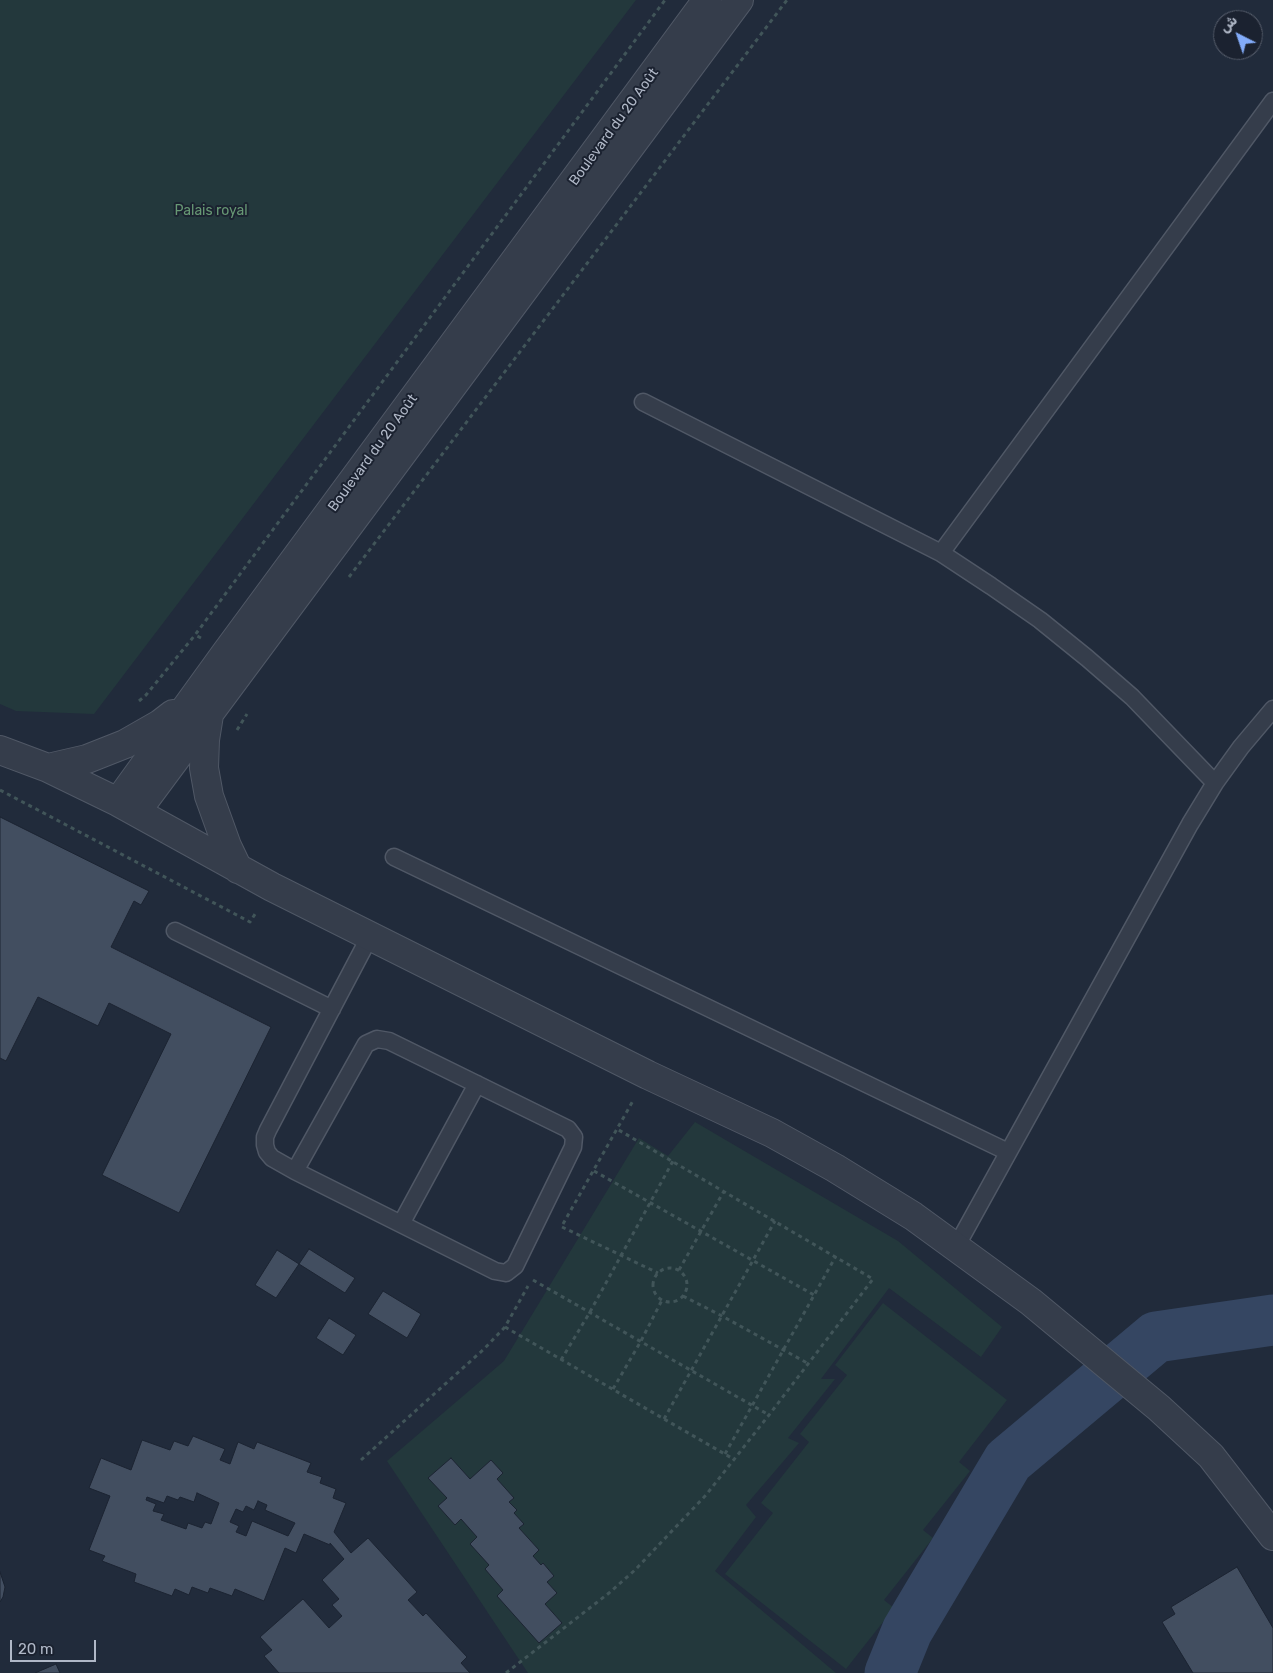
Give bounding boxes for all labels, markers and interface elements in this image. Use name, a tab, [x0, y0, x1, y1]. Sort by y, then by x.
north arrow	[1213, 10, 1263, 60]
text: ش	[1216, 12, 1241, 36]
street label: Boulevard du 20 Août	[566, 65, 662, 189]
park label: Palais royal	[174, 203, 248, 219]
street label: Boulevard du 20 Août	[325, 391, 421, 515]
scale bar	[12, 1630, 99, 1662]
text: 20 m	[18, 1640, 53, 1658]

